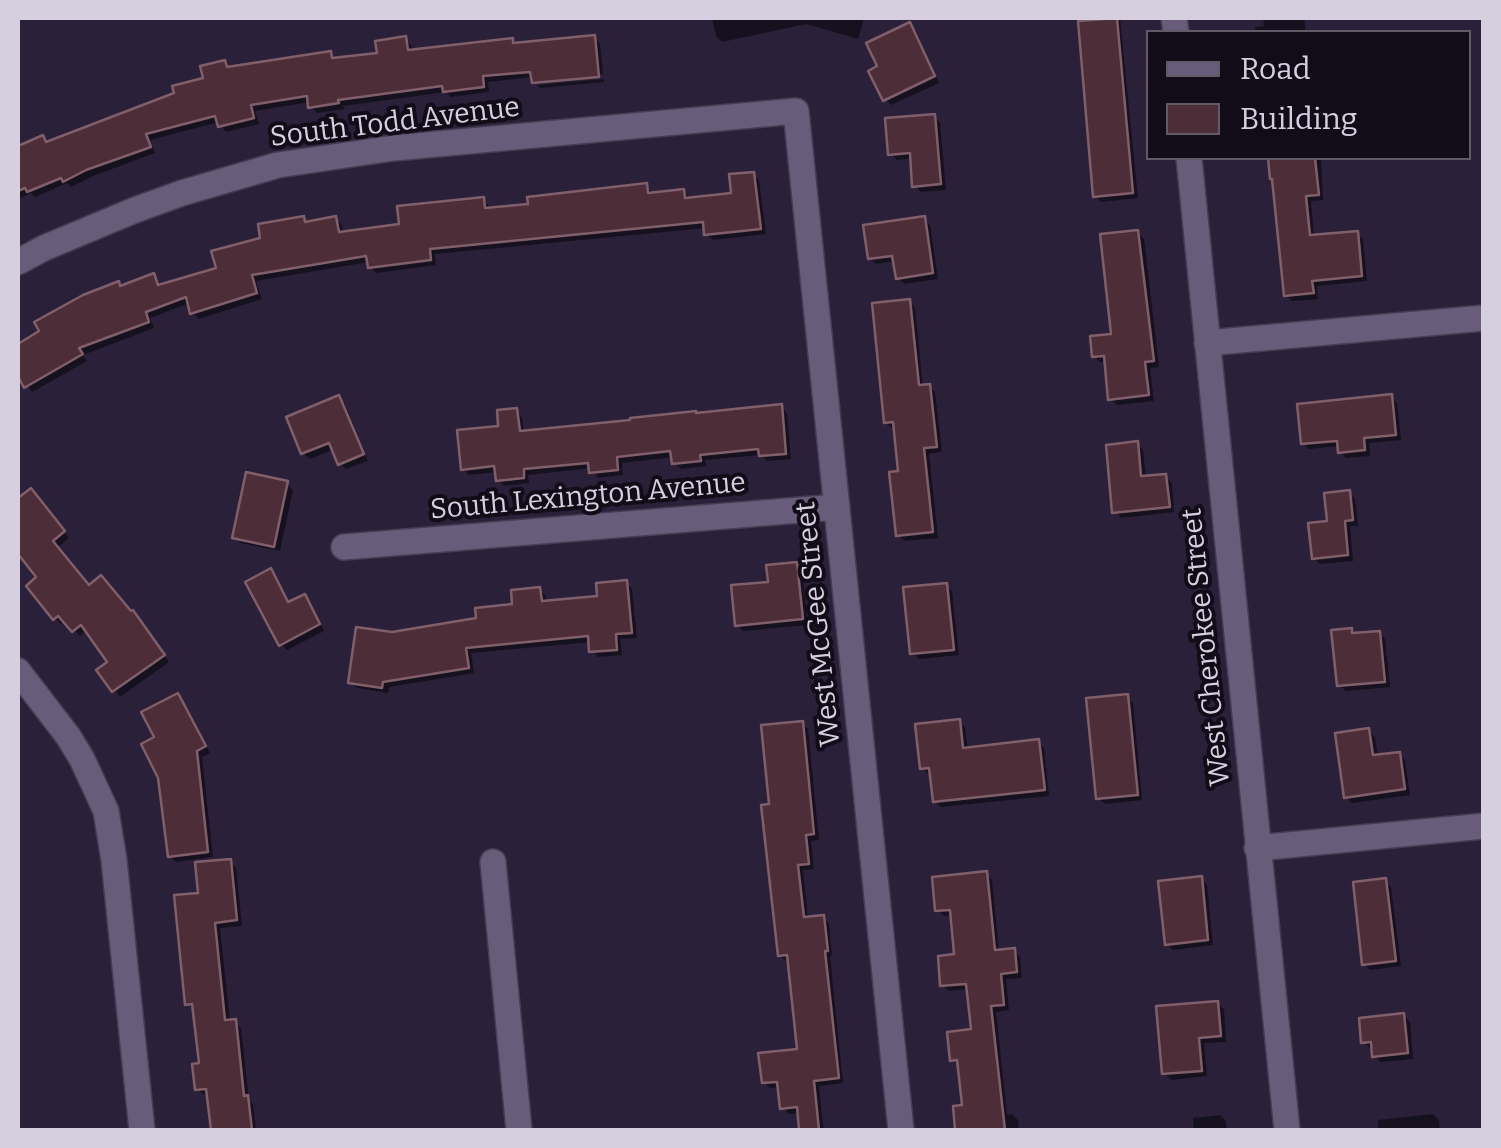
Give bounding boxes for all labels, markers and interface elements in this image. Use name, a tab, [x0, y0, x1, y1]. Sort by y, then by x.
legend	[1146, 30, 1471, 160]
text: Road	[1240, 51, 1311, 87]
street label: South Todd Avenue	[268, 91, 522, 155]
text: Building	[1240, 101, 1358, 137]
street label: South Lexington Avenue	[429, 466, 747, 528]
street label: West McGee Street	[789, 500, 849, 748]
street label: West Cherokee Street	[1176, 506, 1238, 788]

